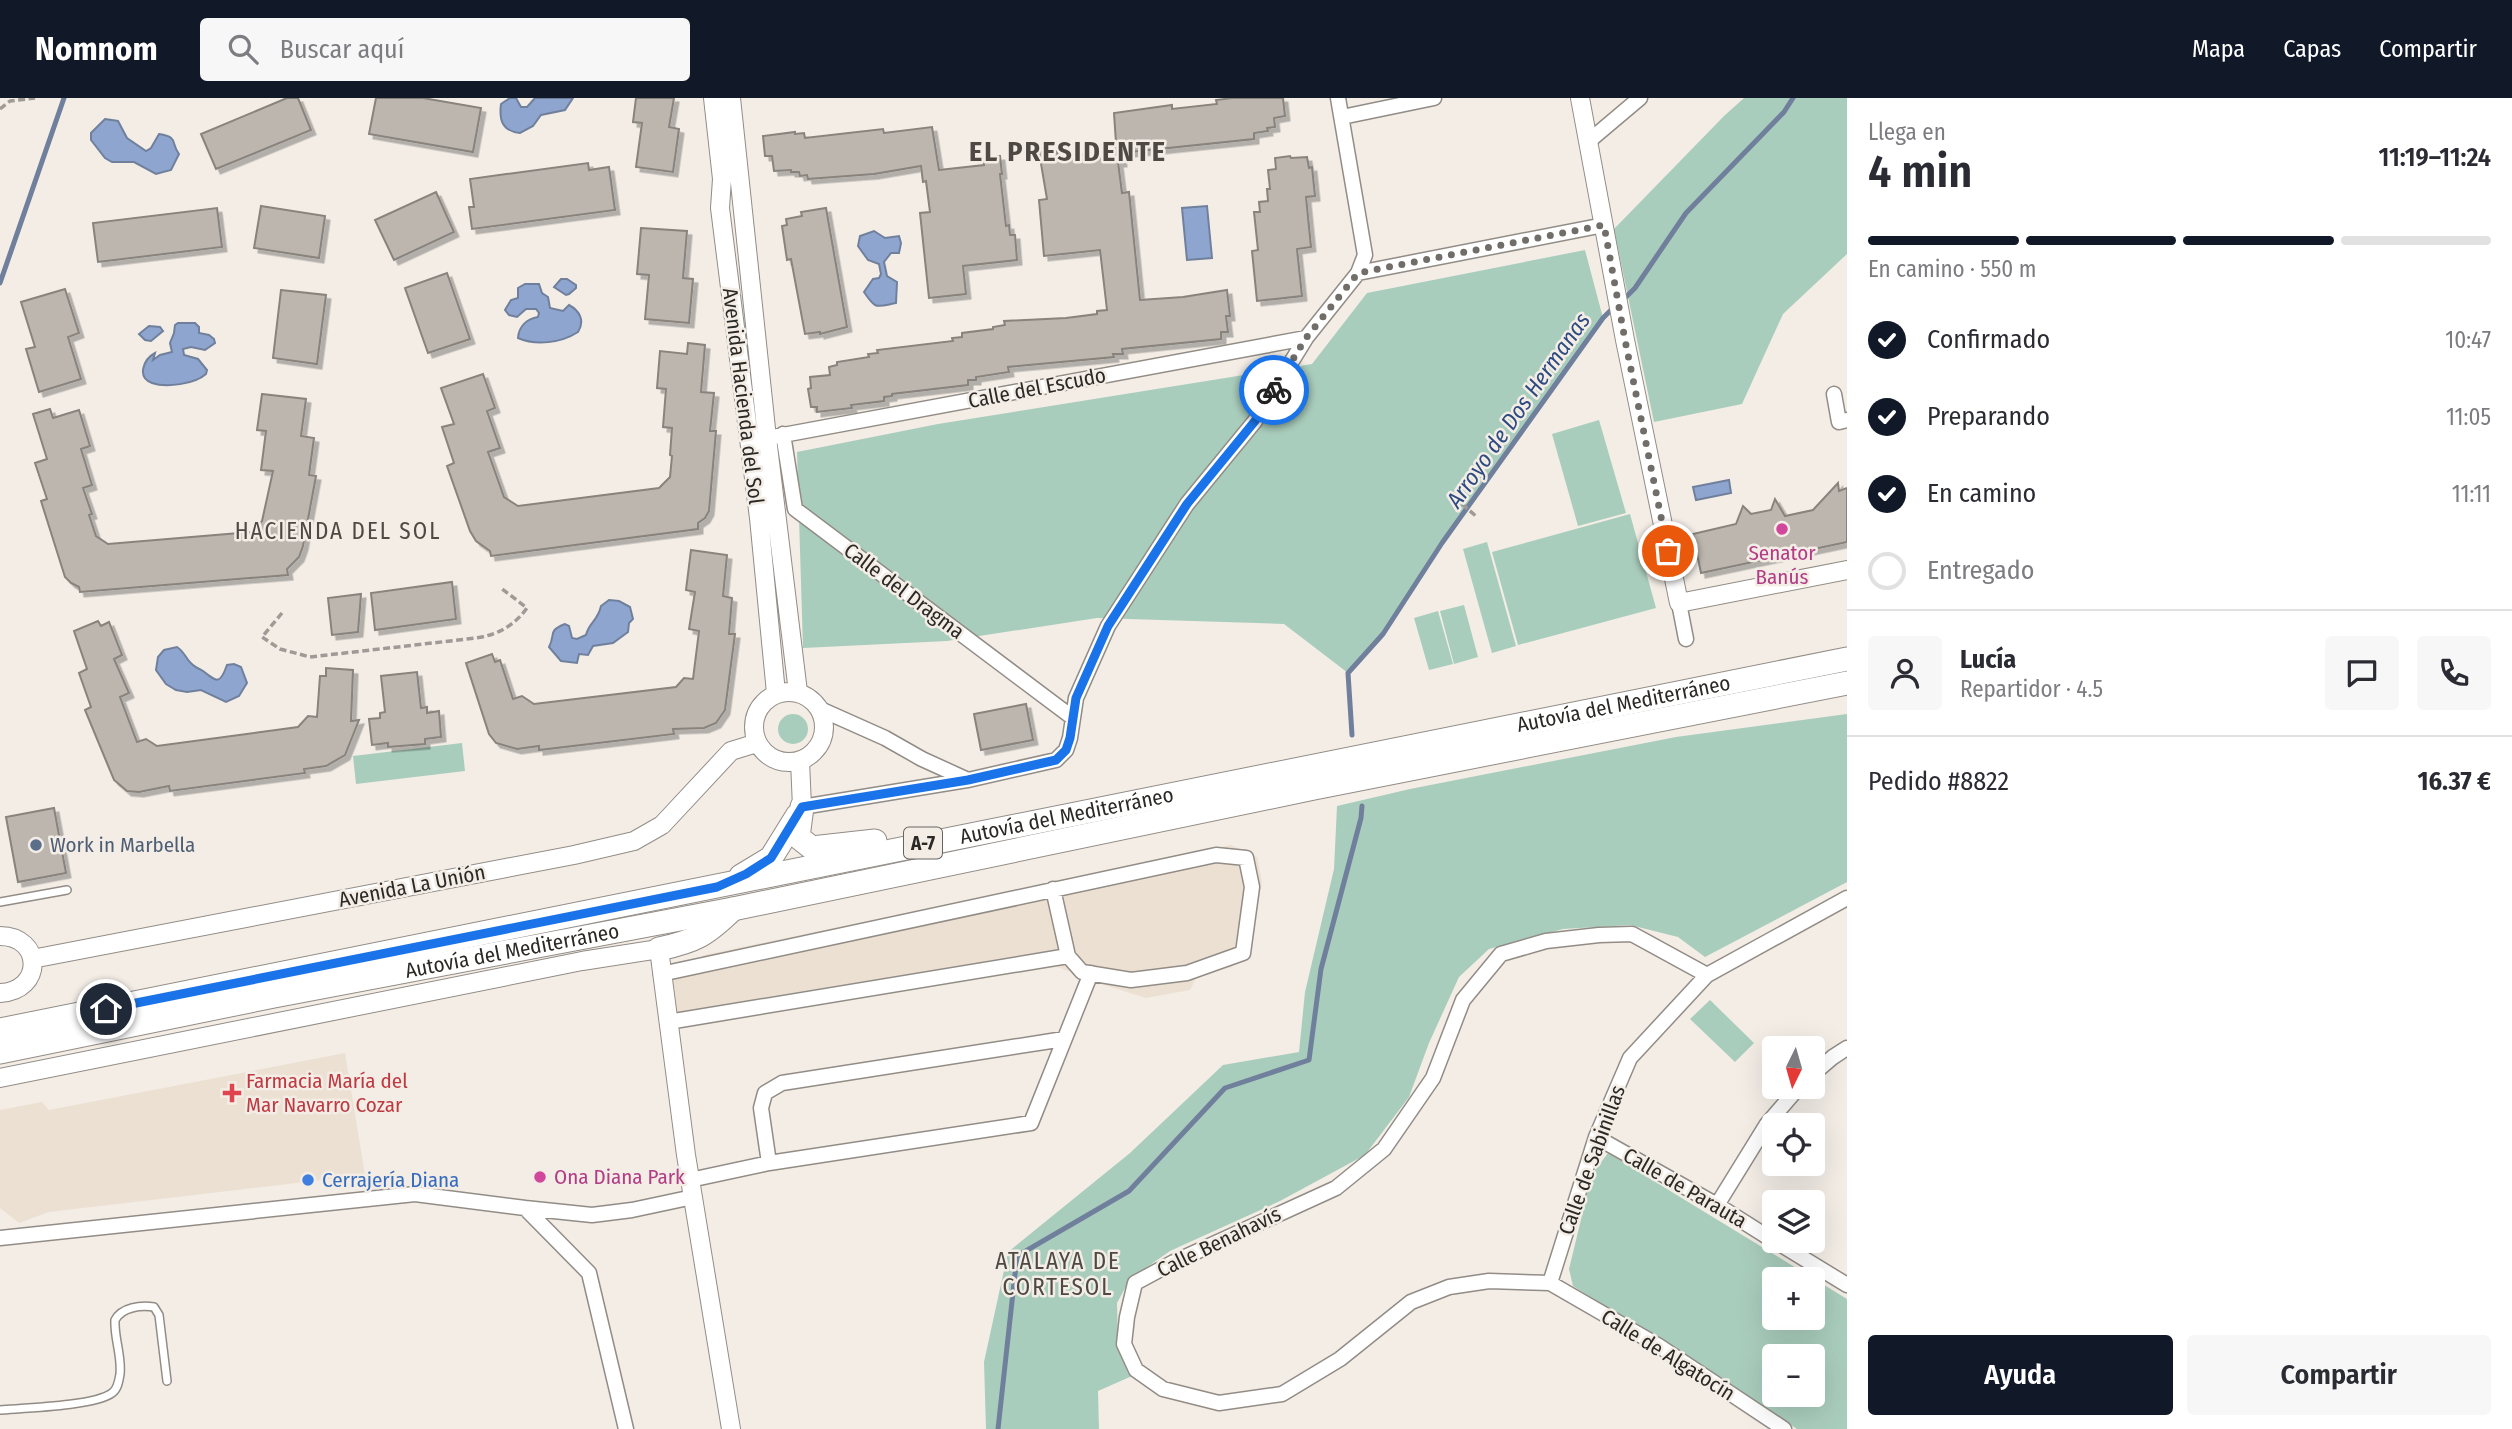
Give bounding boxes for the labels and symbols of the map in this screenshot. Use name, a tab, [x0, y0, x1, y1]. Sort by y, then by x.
district label: EL PRESIDENTE	[969, 135, 1167, 168]
street label: Avenida Hacienda del Sol	[717, 286, 769, 506]
water label: Arroyo de Dos Hermanas	[1440, 307, 1596, 514]
courier	[1239, 355, 1309, 425]
street label: Calle del Escudo	[966, 362, 1108, 414]
district label: HACIENDA DEL SOL	[235, 517, 441, 545]
pin	[1638, 521, 1698, 581]
marker: Senator Banús	[1774, 521, 1790, 537]
street label: Calle del Dragma	[839, 537, 969, 645]
place label: Senator Banús	[1748, 540, 1816, 590]
street label: Autovía del Mediterráneo	[1515, 670, 1733, 738]
street label: Autovía del Mediterráneo	[958, 782, 1176, 850]
road number: A-7	[904, 828, 942, 858]
place label: Work in Marbella	[50, 832, 195, 858]
marker: Work in Marbella	[28, 837, 44, 853]
street label: Avenida La Unión	[337, 859, 487, 913]
street label: Autovía del Mediterráneo	[403, 918, 621, 984]
pin	[76, 979, 136, 1039]
north arrow	[1762, 1036, 1825, 1099]
place label: Farmacia María del Mar Navarro Cozar	[246, 1068, 408, 1118]
street label: Calle de Sabinillas	[1553, 1082, 1631, 1238]
marker: Farmacia María del Mar Navarro Cozar	[224, 1085, 240, 1101]
street label: Calle de Parauta	[1619, 1142, 1751, 1234]
place label: Ona Diana Park	[554, 1164, 685, 1190]
place label: Cerrajería Diana	[322, 1167, 459, 1193]
marker: Ona Diana Park	[532, 1169, 548, 1185]
marker: Cerrajería Diana	[300, 1172, 316, 1188]
street label: Calle Benahavís	[1153, 1201, 1285, 1283]
district label: ATALAYA DE CORTESOL	[995, 1247, 1121, 1301]
street label: Calle de Algatocín	[1596, 1304, 1740, 1406]

